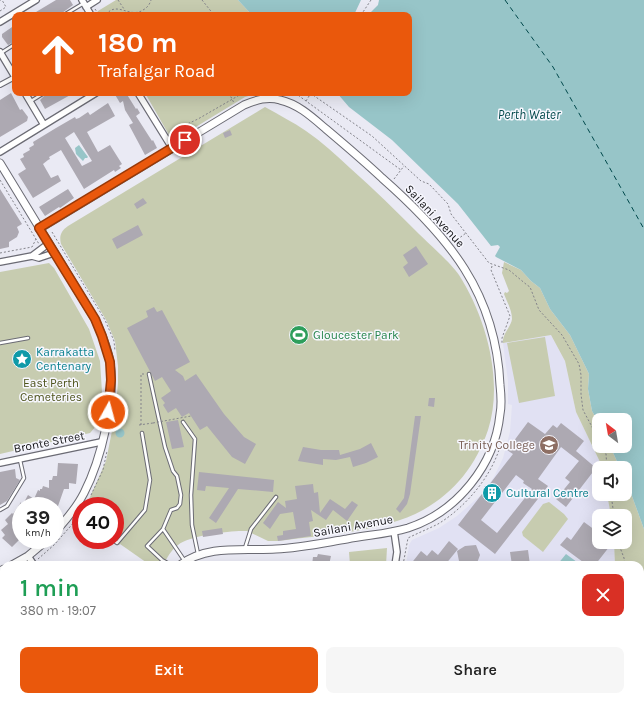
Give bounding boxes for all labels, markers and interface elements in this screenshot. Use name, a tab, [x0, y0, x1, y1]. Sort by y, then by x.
text: 180 m	[98, 26, 177, 59]
icon: ahead	[32, 28, 84, 80]
text: Trafalgar Road	[98, 60, 216, 82]
water label: Perth Water	[498, 107, 561, 122]
pin	[168, 123, 202, 157]
icon: arrive	[174, 129, 196, 151]
street label: Sailani Avenue	[402, 182, 468, 250]
sports icon: Gloucester Park	[288, 324, 310, 346]
place label: Gloucester Park	[313, 328, 399, 342]
place label: Karrakatta Centenary	[36, 345, 94, 373]
place icon: Karrakatta Centenary	[11, 348, 33, 370]
park label: East Perth Cemeteries	[20, 376, 82, 404]
position arrow	[87, 391, 129, 433]
north arrow	[592, 413, 632, 453]
map controls	[592, 413, 632, 549]
street label: Bronte Street	[12, 428, 86, 456]
school or university icon: Trinity College	[538, 434, 560, 456]
place label: Trinity College	[458, 438, 535, 452]
button: sound	[592, 461, 632, 501]
building icon: Cultural Centre	[481, 482, 503, 504]
place label: Cultural Centre	[506, 486, 589, 500]
speed limit sign: 40	[72, 497, 124, 549]
text: 39	[26, 506, 50, 529]
button: layers	[592, 509, 632, 549]
street label: Sailani Avenue	[312, 512, 394, 540]
text: km/h	[25, 527, 51, 539]
text: 1 min	[20, 574, 80, 602]
button: close	[582, 574, 624, 616]
text: 380 m · 19:07	[20, 603, 96, 618]
button: Exit	[20, 647, 318, 693]
button: Share	[326, 647, 624, 693]

